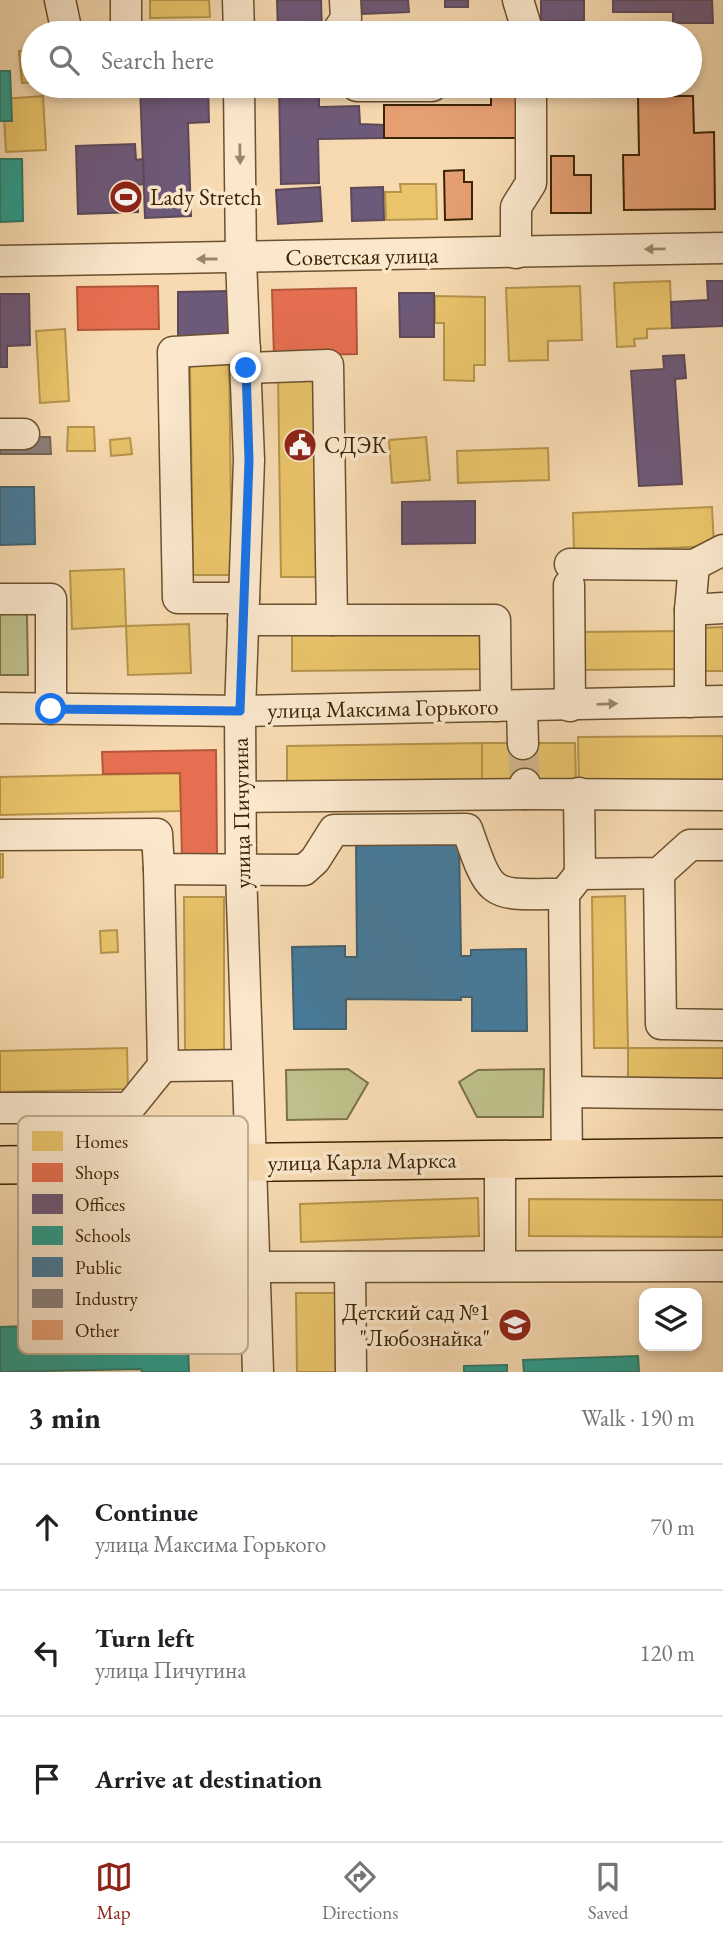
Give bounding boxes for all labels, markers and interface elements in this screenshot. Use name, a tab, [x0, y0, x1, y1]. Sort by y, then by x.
search box	[21, 21, 702, 98]
icon: search	[45, 41, 83, 79]
text: Search here	[101, 43, 214, 77]
one-way arrow	[234, 143, 246, 165]
sports icon: Lady Stretch	[107, 178, 145, 216]
place label: Lady Stretch	[150, 182, 262, 212]
street label: Советская улица	[285, 240, 440, 272]
one-way arrow	[644, 244, 666, 255]
one-way arrow	[196, 253, 218, 265]
route end	[230, 352, 261, 383]
public building icon: СДЭК	[281, 426, 319, 464]
place label: СДЭК	[324, 430, 388, 460]
street label: улица Максима Горького	[267, 691, 499, 725]
route start	[35, 693, 66, 724]
one-way arrow	[596, 699, 618, 710]
street label: улица Пичугина	[225, 736, 257, 889]
legend	[18, 1116, 248, 1354]
text: Homes	[75, 1129, 128, 1154]
street label: улица Карла Маркса	[267, 1144, 458, 1178]
text: Shops	[75, 1160, 119, 1185]
text: Offices	[75, 1192, 125, 1217]
text: Schools	[75, 1223, 131, 1248]
text: Public	[75, 1255, 122, 1280]
text: Industry	[75, 1286, 139, 1311]
map controls	[639, 1288, 702, 1351]
button: layers	[639, 1288, 702, 1351]
place label: Детский cад №1 "Любознайка"	[342, 1297, 490, 1353]
school or university icon: Детский cад №1 "Любознайка"	[496, 1306, 534, 1344]
text: Other	[75, 1318, 120, 1343]
text: 3 min	[28, 1398, 101, 1437]
text: Walk · 190 m	[581, 1403, 695, 1433]
text: Continue	[95, 1495, 198, 1529]
icon: ahead	[28, 1508, 66, 1546]
text: 70 m	[650, 1512, 695, 1542]
text: улица Максима Горького	[95, 1529, 326, 1559]
text: Turn left	[95, 1621, 194, 1655]
icon: left	[28, 1634, 66, 1672]
text: 120 m	[639, 1638, 695, 1668]
text: улица Пичугина	[95, 1655, 246, 1685]
icon: arrive	[28, 1760, 66, 1798]
text: Arrive at destination	[95, 1762, 322, 1796]
tab: Map	[95, 1858, 133, 1925]
tab: Directions	[322, 1858, 398, 1925]
tab: Saved	[588, 1858, 628, 1925]

